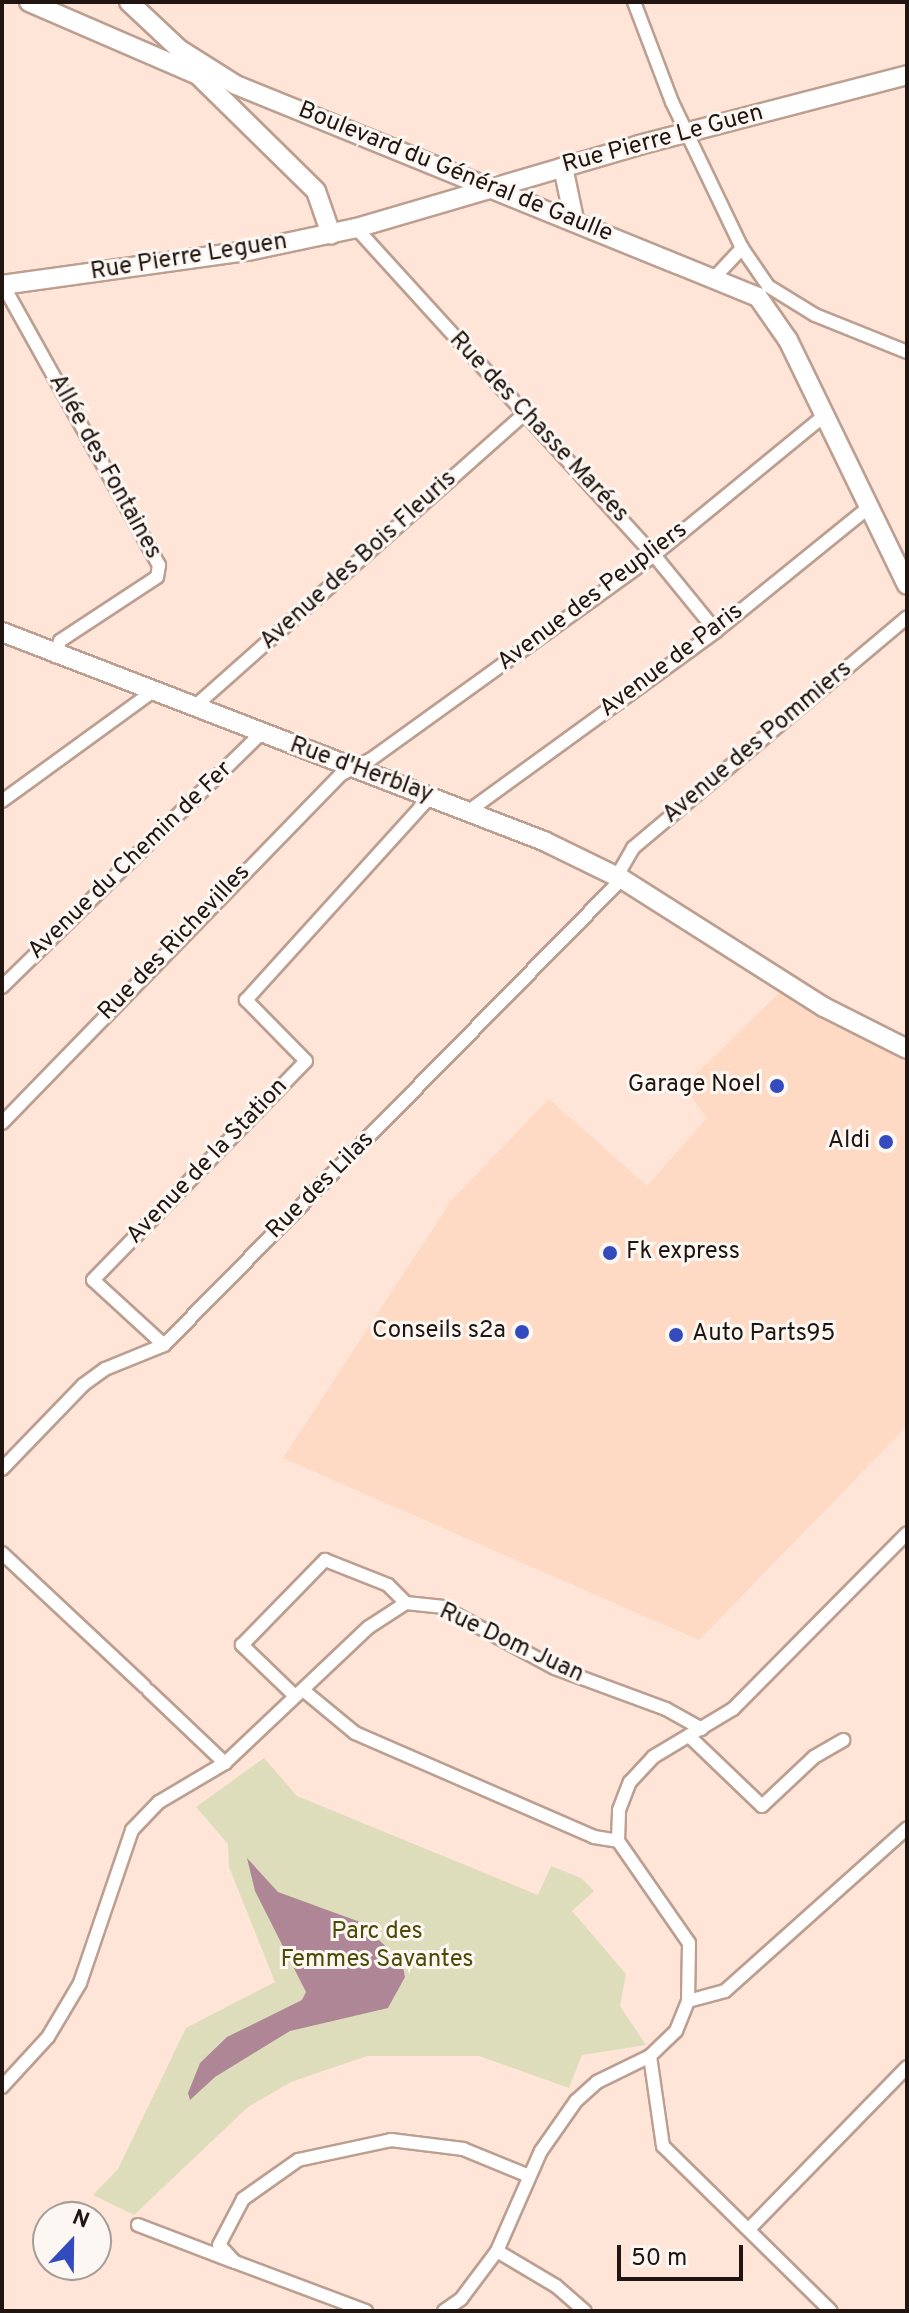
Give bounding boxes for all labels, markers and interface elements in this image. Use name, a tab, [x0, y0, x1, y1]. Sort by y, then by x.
street label: Boulevard du Général de Gaulle	[294, 97, 616, 249]
street label: Rue Pierre Le Guen	[559, 99, 767, 181]
street label: Rue Pierre Leguen	[89, 228, 289, 288]
street label: Rue des Chasse Marées	[442, 327, 634, 529]
street label: Allée des Fontaines	[41, 370, 167, 564]
street label: Avenue des Bois Fleuris	[255, 465, 463, 657]
street label: Avenue des Peupliers	[492, 516, 694, 678]
street label: Avenue de Paris	[595, 598, 749, 724]
street label: Avenue des Pommiers	[658, 655, 858, 831]
street label: Rue d'Herblay	[285, 732, 437, 810]
street label: Avenue du Chemin de Fer	[23, 756, 239, 966]
street label: Rue des Richevilles	[93, 859, 257, 1027]
place label: Garage Noel	[628, 1072, 761, 1100]
street label: Avenue de la Station	[122, 1073, 294, 1251]
marker: Garage Noel	[768, 1077, 786, 1095]
street label: Rue des Lilas	[261, 1126, 381, 1246]
place label: Aldi	[828, 1128, 870, 1156]
marker: Aldi	[877, 1133, 895, 1151]
place label: Fk express	[626, 1239, 740, 1267]
marker: Fk express	[601, 1244, 619, 1262]
place label: Conseils s2a	[372, 1318, 506, 1346]
place label: Auto Parts95	[692, 1321, 835, 1349]
marker: Conseils s2a	[513, 1323, 531, 1341]
marker: Auto Parts95	[667, 1326, 685, 1344]
street label: Rue Dom Juan	[434, 1598, 588, 1690]
park label: Parc des Femmes Savantes	[280, 1919, 474, 1975]
north arrow	[32, 2201, 112, 2281]
text: N	[68, 2205, 93, 2236]
scale bar	[621, 2229, 747, 2279]
text: 50 m	[631, 2244, 687, 2274]

